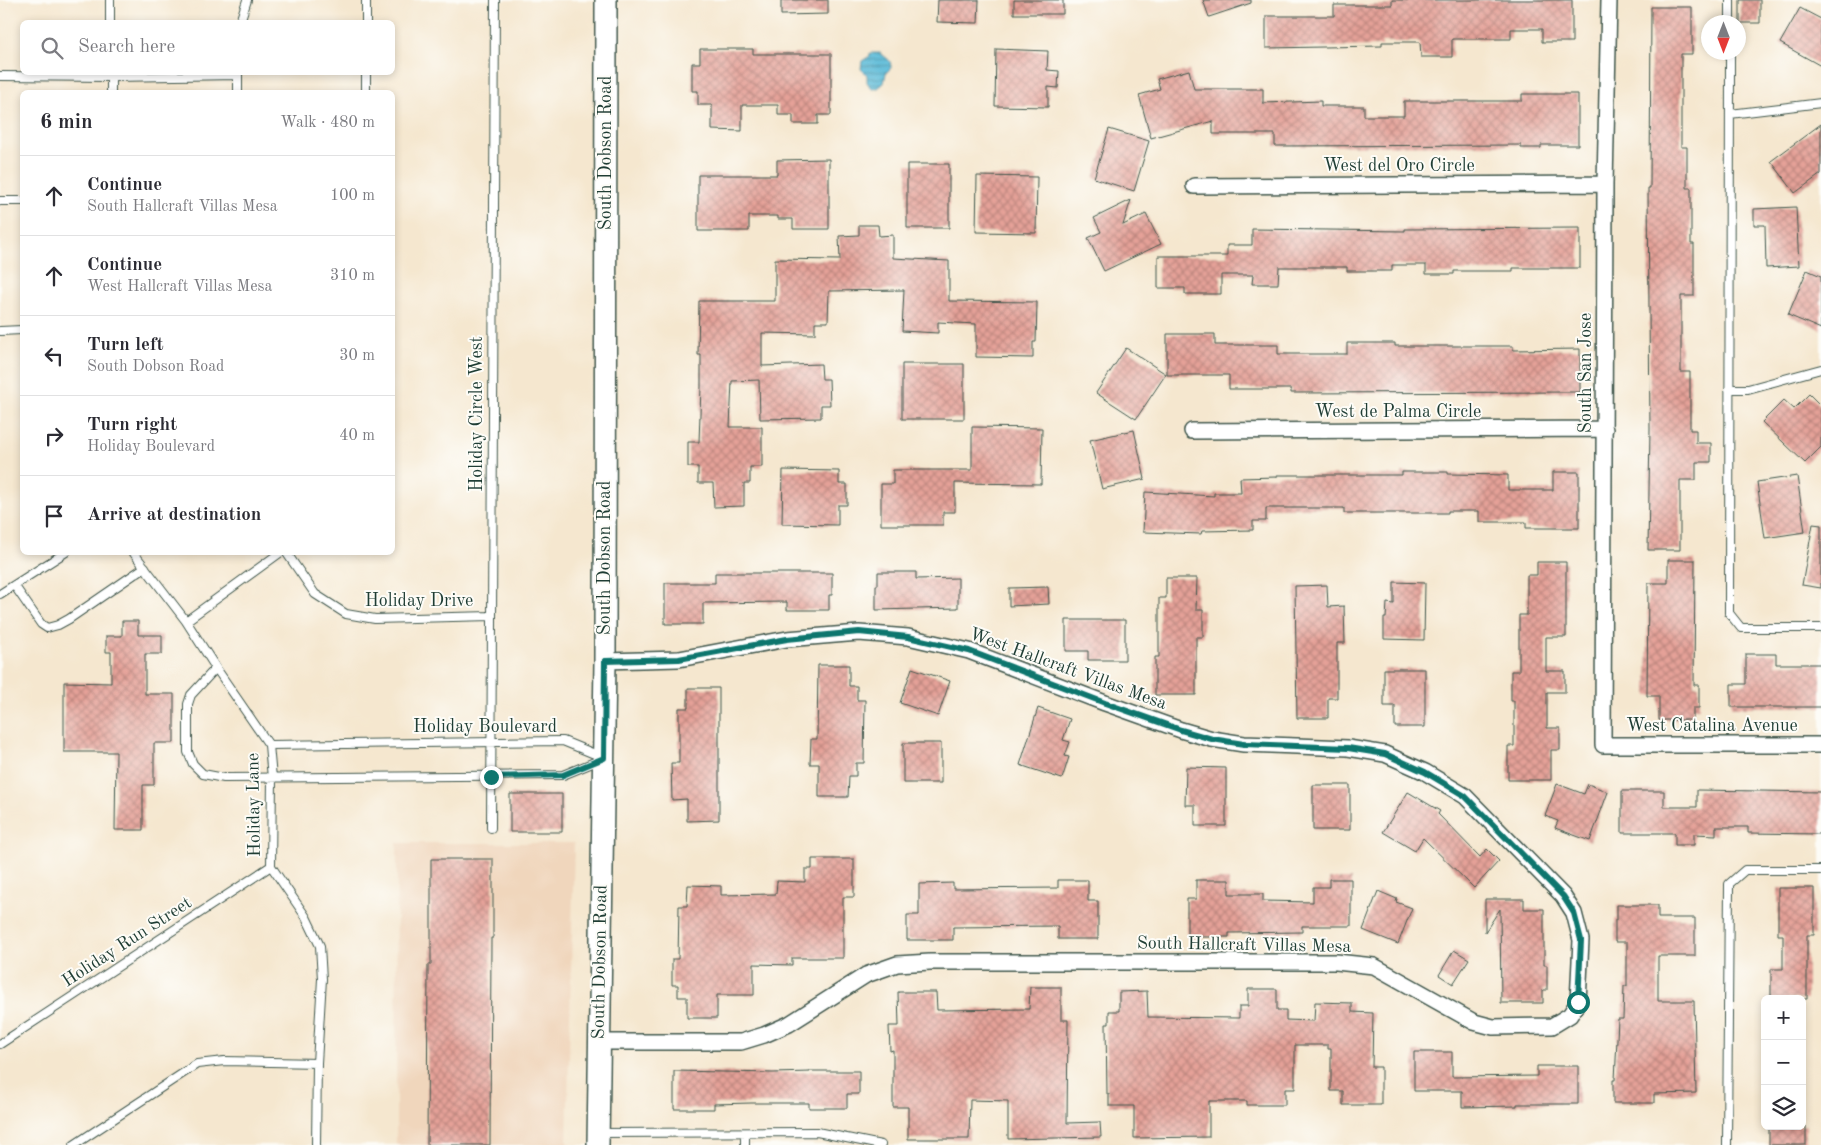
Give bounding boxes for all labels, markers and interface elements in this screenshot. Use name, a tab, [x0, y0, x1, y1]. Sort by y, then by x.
north arrow	[1701, 15, 1746, 60]
search box	[20, 20, 395, 75]
icon: search	[38, 34, 66, 62]
text: Search here	[78, 38, 175, 57]
street label: South Dobson Road	[597, 76, 615, 230]
text: 6 min	[40, 112, 93, 133]
text: Walk · 480 m	[280, 115, 375, 131]
street label: West del Oro Circle	[1323, 157, 1475, 175]
text: Continue	[87, 176, 162, 195]
icon: ahead	[40, 182, 68, 210]
text: 100 m	[330, 188, 375, 204]
text: South Hallcraft Villas Mesa	[87, 199, 278, 215]
text: Continue	[87, 256, 162, 275]
icon: ahead	[40, 262, 68, 290]
text: 310 m	[330, 268, 375, 284]
text: West Hallcraft Villas Mesa	[87, 279, 272, 295]
street label: South San Jose	[1577, 313, 1595, 433]
text: Turn left	[87, 336, 164, 355]
street label: Holiday Circle West	[468, 336, 486, 492]
icon: left	[40, 342, 68, 370]
text: 30 m	[339, 348, 375, 364]
text: South Dobson Road	[87, 359, 224, 375]
street label: West de Palma Circle	[1315, 403, 1481, 421]
text: Turn right	[87, 416, 177, 435]
icon: right	[40, 422, 68, 450]
text: 40 m	[339, 428, 375, 444]
text: Holiday Boulevard	[87, 439, 215, 455]
street label: South Dobson Road	[596, 481, 614, 635]
icon: arrive	[40, 502, 68, 530]
text: Arrive at destination	[87, 506, 261, 525]
street label: Holiday Drive	[365, 592, 473, 610]
street label: West Hallcraft Villas Mesa	[967, 625, 1169, 713]
street label: West Catalina Avenue	[1626, 717, 1798, 735]
street label: Holiday Boulevard	[413, 718, 557, 736]
street label: Holiday Lane	[244, 753, 264, 857]
route end	[480, 766, 503, 789]
street label: South Dobson Road	[590, 885, 610, 1039]
street label: Holiday Run Street	[59, 894, 195, 990]
street label: South Hallcraft Villas Mesa	[1137, 934, 1352, 956]
route start	[1567, 991, 1590, 1014]
map controls	[1761, 995, 1806, 1130]
button: +	[1761, 995, 1806, 1040]
button: −	[1761, 1040, 1806, 1085]
button: layers	[1761, 1085, 1806, 1130]

